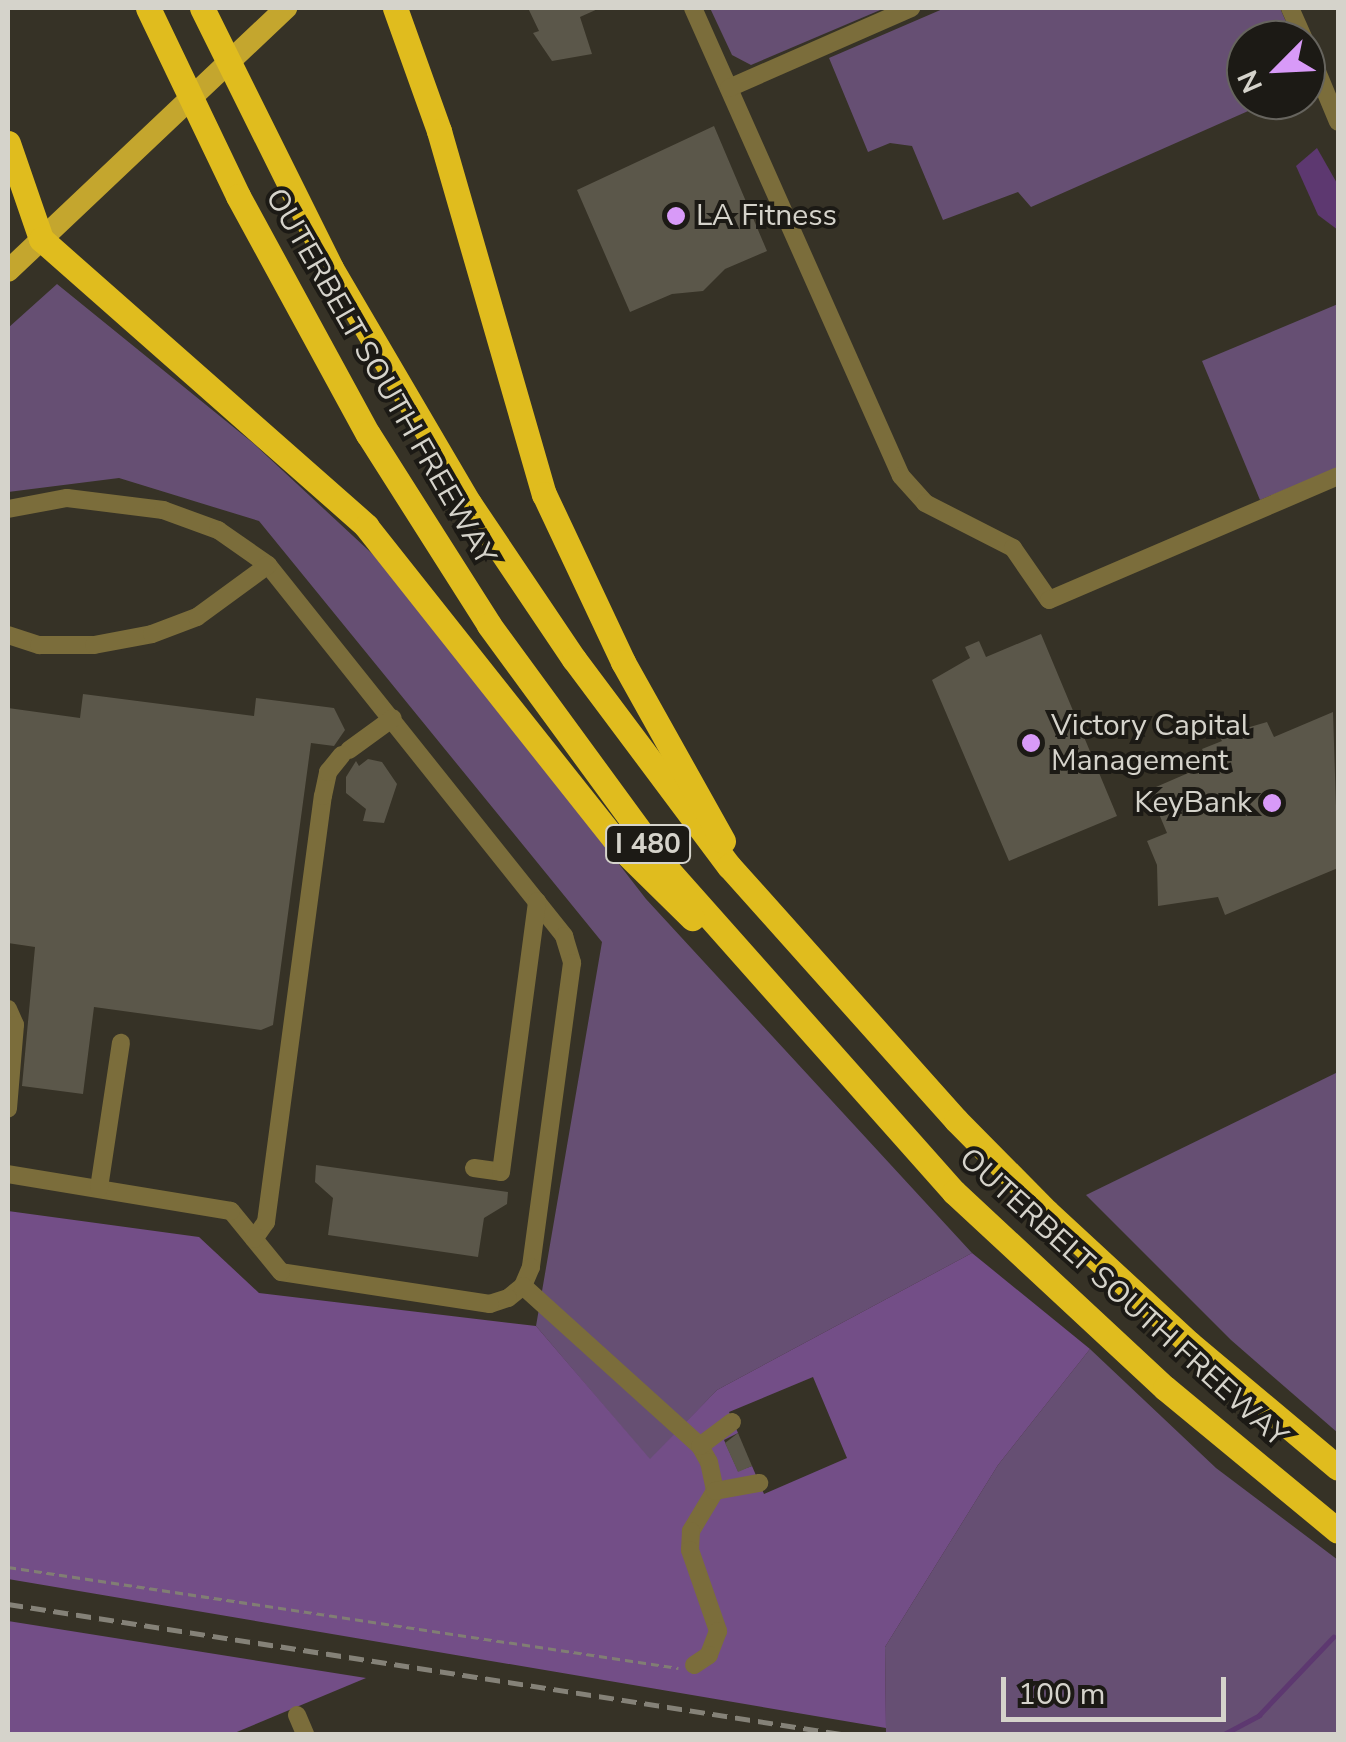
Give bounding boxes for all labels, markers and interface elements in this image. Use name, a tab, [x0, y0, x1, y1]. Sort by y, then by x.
north arrow	[1226, 20, 1326, 120]
text: N	[1229, 64, 1272, 99]
street label: OUTERBELT SOUTH FREEWAY	[257, 182, 503, 572]
place label: LA Fitness	[696, 198, 837, 234]
marker: LA Fitness	[665, 205, 687, 227]
place label: Victory Capital Management	[1051, 708, 1250, 778]
marker: Victory Capital Management	[1020, 732, 1042, 754]
place label: KeyBank	[1134, 785, 1252, 821]
marker: KeyBank	[1261, 792, 1283, 814]
road number: I 480	[603, 821, 693, 867]
street label: OUTERBELT SOUTH FREEWAY	[952, 1141, 1294, 1455]
scale bar	[1006, 1657, 1231, 1719]
text: 100 m	[1018, 1674, 1105, 1715]

